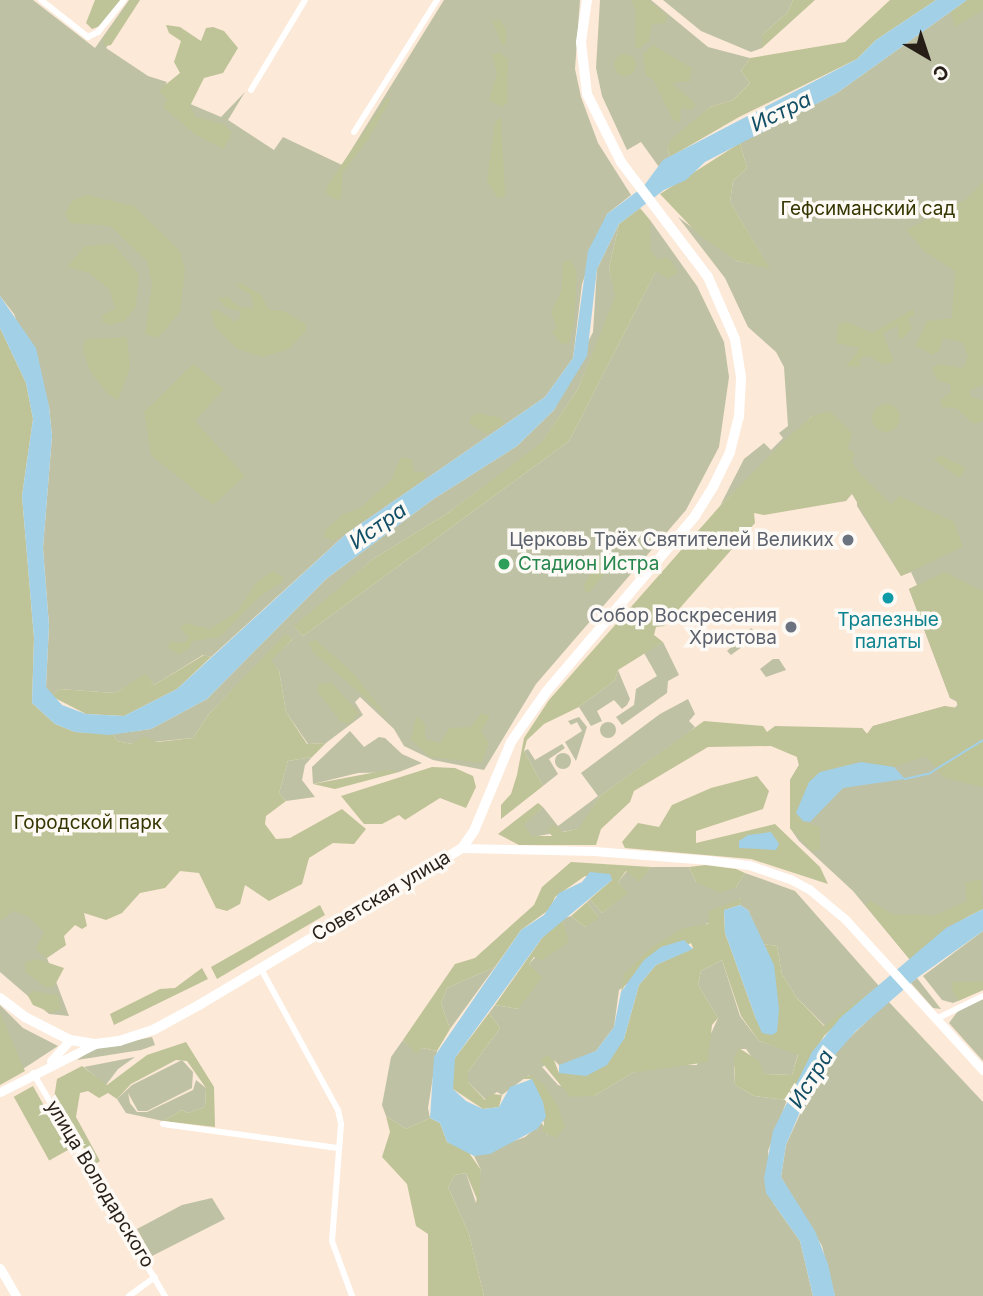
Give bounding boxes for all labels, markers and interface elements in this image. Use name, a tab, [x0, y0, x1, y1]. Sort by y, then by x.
north arrow	[892, 21, 962, 91]
text: С	[928, 59, 953, 86]
water label: Истра	[747, 87, 815, 137]
park label: Гефсиманский сад	[781, 198, 955, 220]
water label: Истра	[345, 497, 411, 555]
place label: Церковь Трёх Святителей Великих	[509, 529, 834, 551]
marker: Церковь Трёх Святителей Великих	[840, 532, 856, 548]
place label: Стадион Истра	[518, 553, 659, 575]
marker: Стадион Истра	[496, 556, 512, 572]
marker: Трапезные палаты	[880, 590, 896, 606]
place label: Собор Воскресения Христова	[589, 605, 777, 649]
place label: Трапезные палаты	[837, 609, 939, 653]
marker: Собор Воскресения Христова	[783, 619, 799, 635]
park label: Городской парк	[14, 812, 162, 834]
street label: Советская улица	[308, 846, 454, 946]
water label: Истра	[783, 1045, 839, 1113]
street label: улица Володарского	[41, 1096, 159, 1272]

